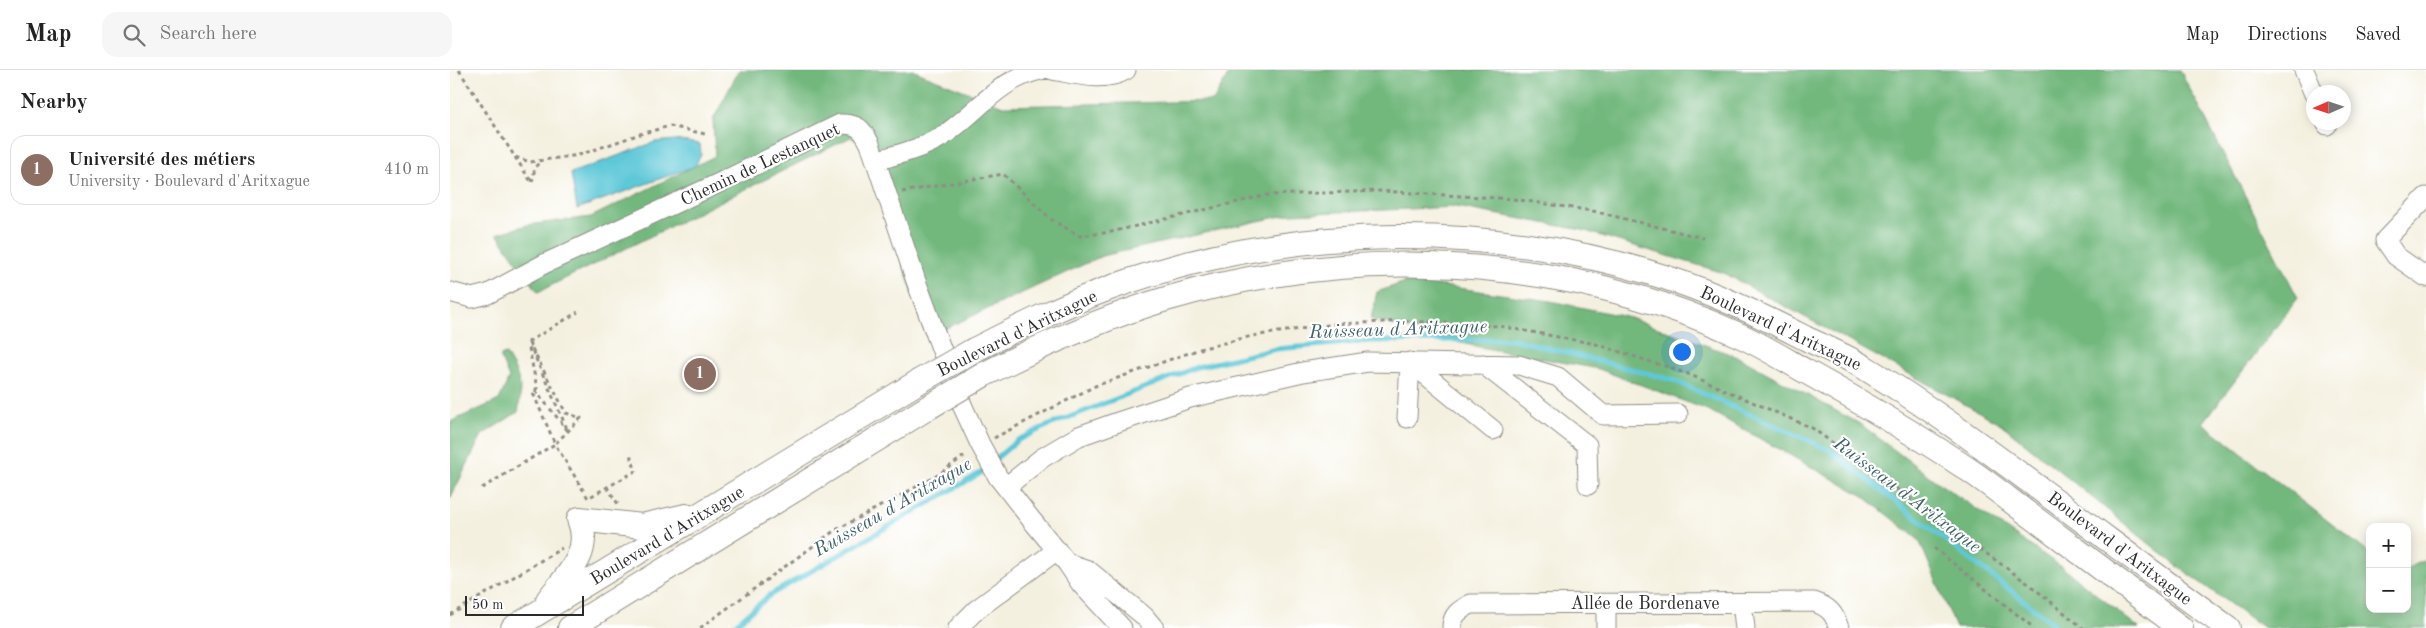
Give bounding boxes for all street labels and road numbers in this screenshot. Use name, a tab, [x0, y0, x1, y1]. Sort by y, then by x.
street label: Chemin de Lestanquet	[678, 120, 843, 210]
street label: Boulevard d'Aritxague	[1697, 284, 1864, 374]
street label: Boulevard d'Aritxague	[935, 287, 1100, 380]
street label: Boulevard d'Aritxague	[588, 483, 747, 589]
street label: Boulevard d'Aritxague	[2044, 489, 2195, 609]
street label: Allée de Bordenave	[1570, 595, 1720, 613]

